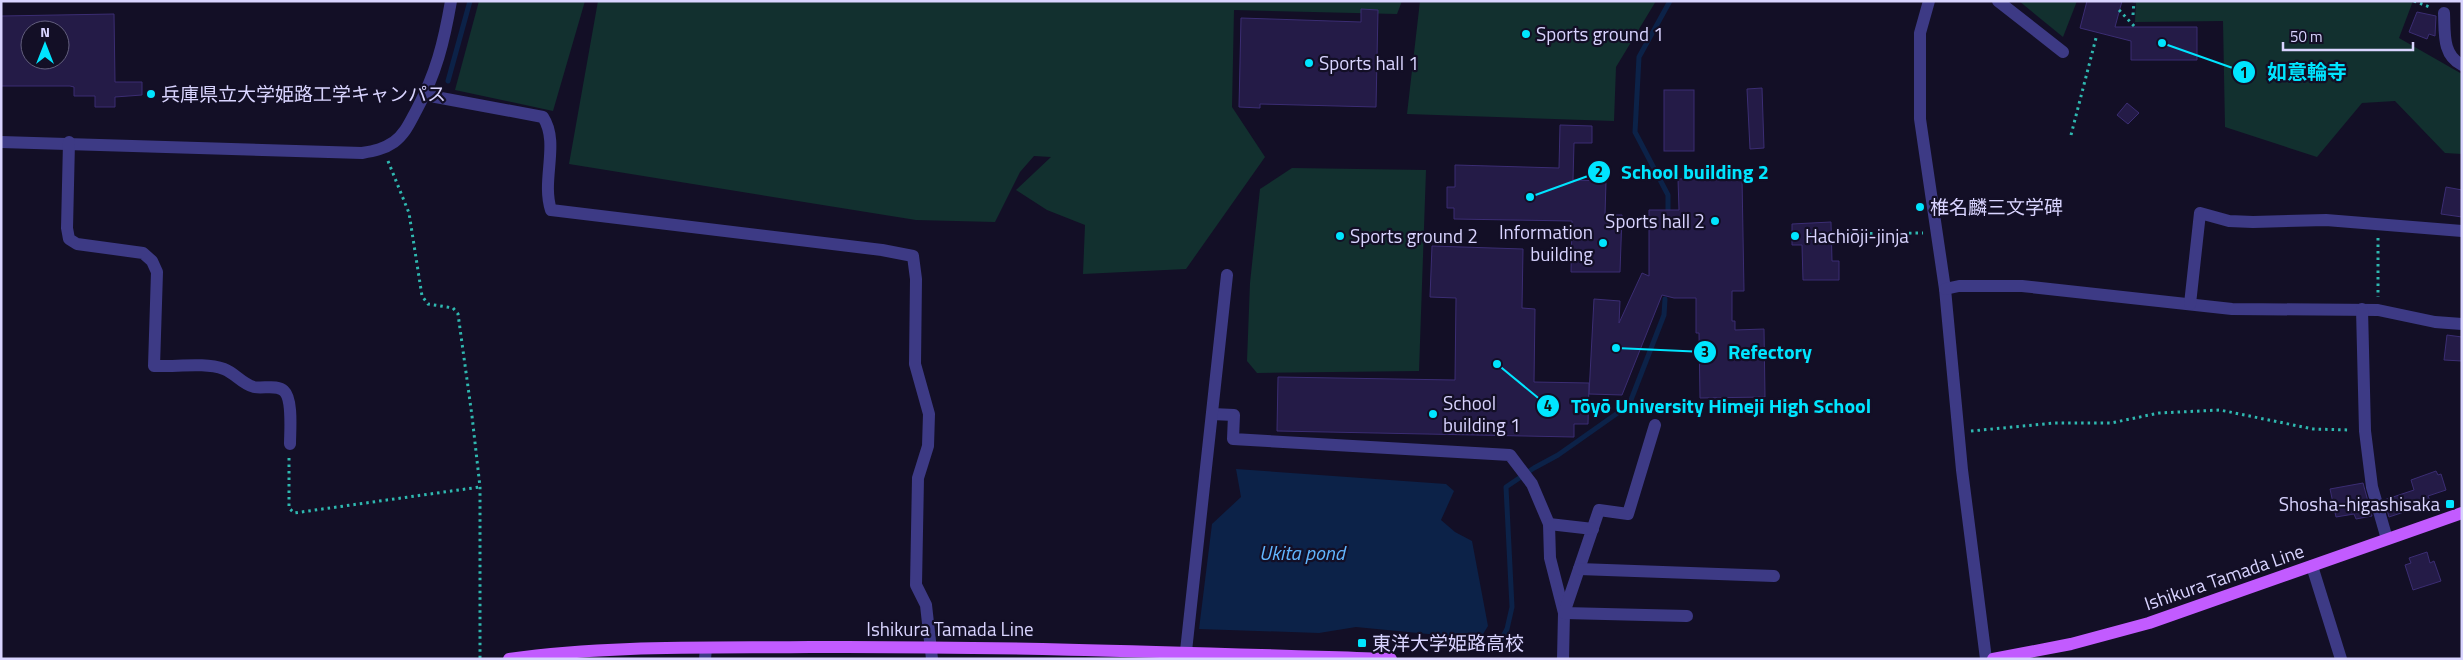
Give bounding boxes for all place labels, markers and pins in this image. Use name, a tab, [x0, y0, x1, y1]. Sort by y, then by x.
place label: Sports ground 1	[1536, 19, 1664, 48]
marker: Sports ground 1	[1520, 28, 1532, 40]
place label: Sports hall 1	[1319, 48, 1419, 77]
callout: 如意輪寺	[2232, 55, 2357, 90]
marker: Sports hall 1	[1303, 57, 1315, 69]
place label: 兵庫県立大学姫路工学キャンパス	[161, 79, 446, 108]
marker: 兵庫県立大学姫路工学キャンパス	[145, 88, 157, 100]
callout: School building 2	[1586, 154, 1779, 189]
place label: 椎名麟三文学碑	[1930, 192, 2063, 221]
marker: 椎名麟三文学碑	[1914, 201, 1926, 213]
place label: Sports hall 2	[1605, 206, 1705, 235]
marker: Sports hall 2	[1709, 215, 1721, 227]
place label: Information building	[1499, 217, 1593, 268]
place label: Sports ground 2	[1350, 221, 1478, 250]
place label: Hachiōji-jinja	[1805, 221, 1909, 250]
marker: Sports ground 2	[1334, 230, 1346, 242]
marker: Hachiōji-jinja	[1789, 230, 1801, 242]
marker: Information building	[1597, 237, 1609, 249]
callout: Refectory	[1693, 334, 1822, 369]
place label: School building 1	[1443, 388, 1521, 439]
callout: Tōyō University Himeji High School	[1536, 389, 1881, 424]
marker: School building 1	[1427, 408, 1439, 420]
place label: Shosha-higashisaka	[2279, 489, 2440, 518]
marker: Shosha-higashisaka	[2444, 498, 2456, 510]
place label: 東洋大学姫路高校	[1372, 628, 1524, 657]
marker: 東洋大学姫路高校	[1356, 637, 1368, 649]

